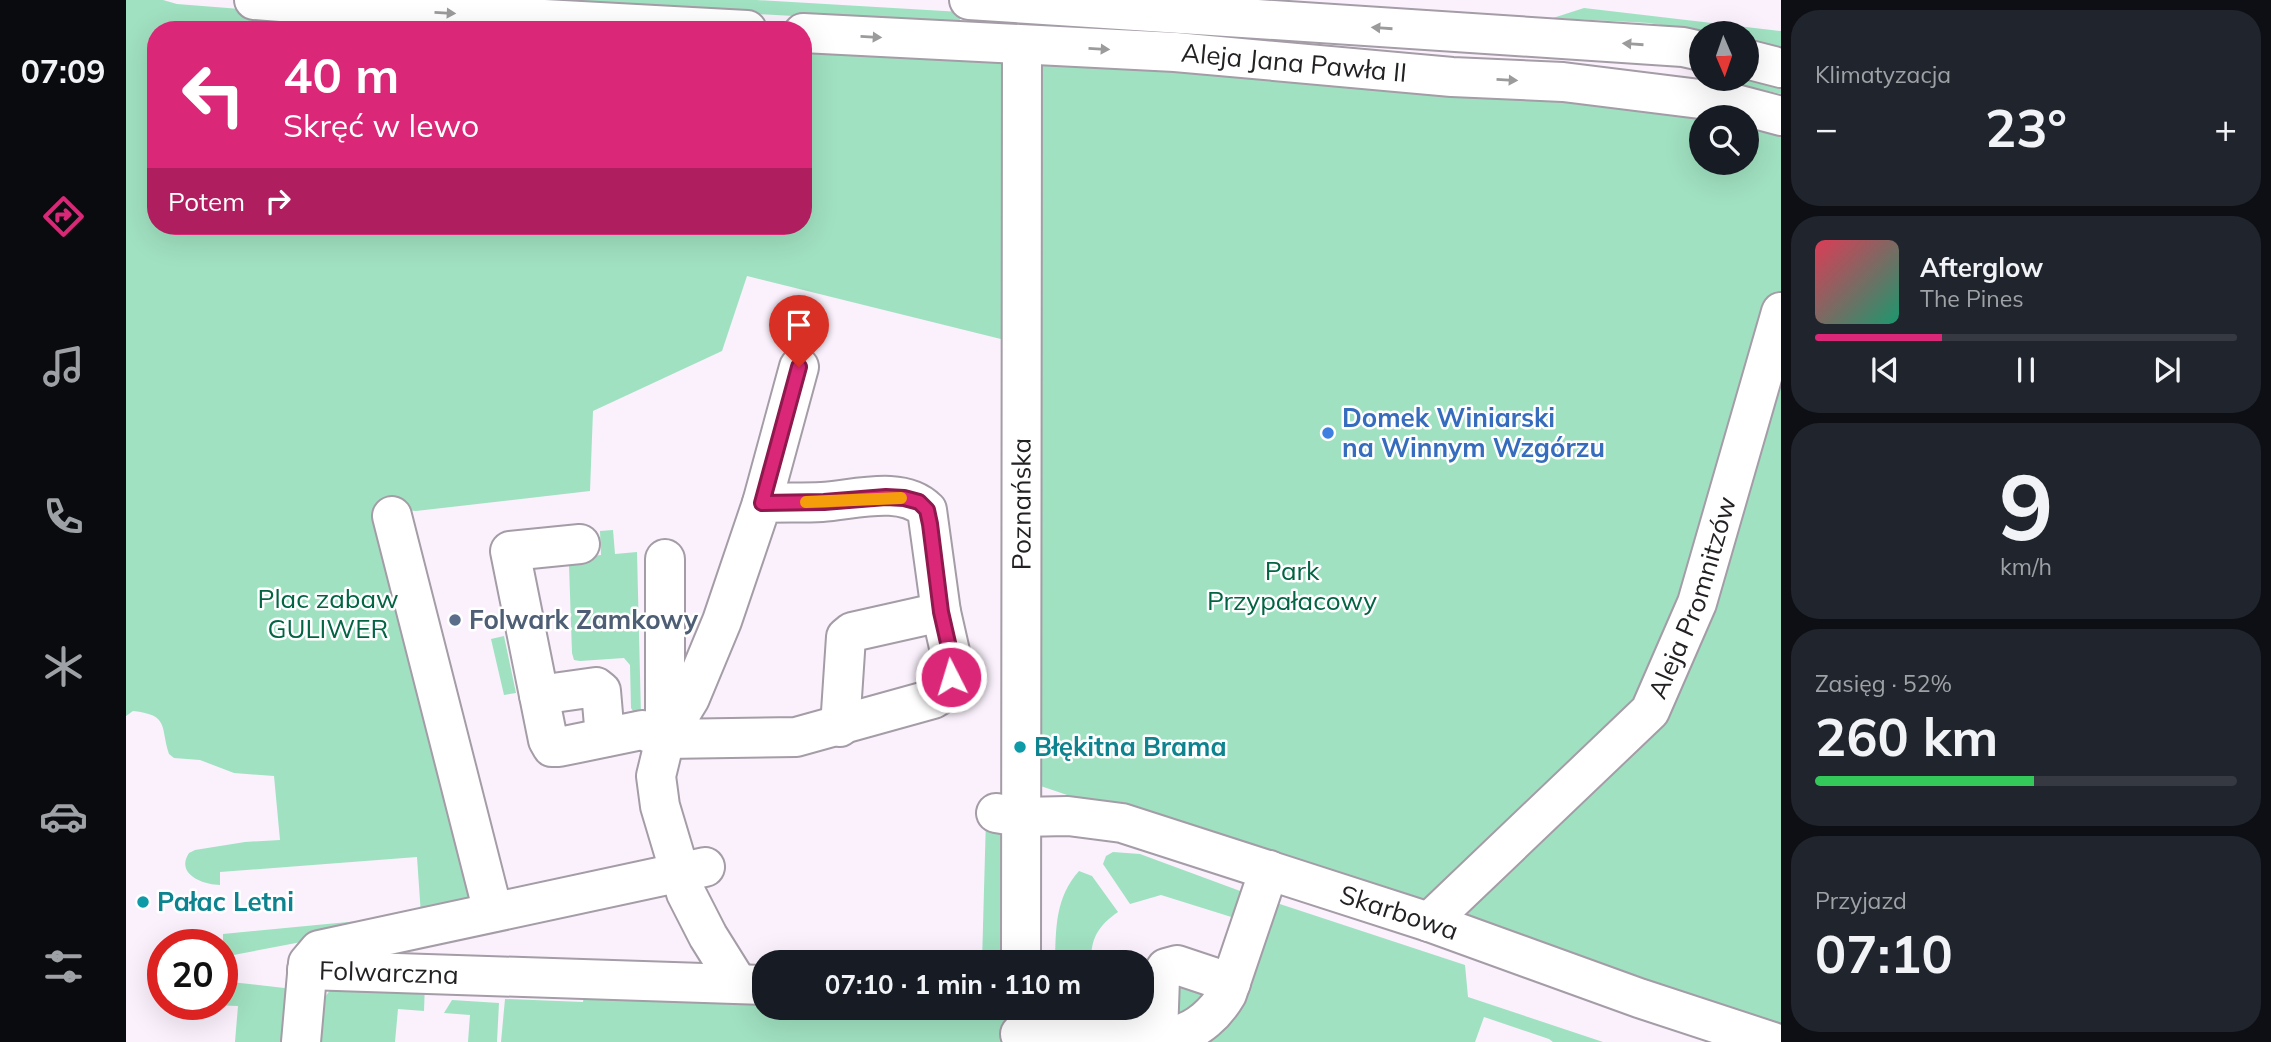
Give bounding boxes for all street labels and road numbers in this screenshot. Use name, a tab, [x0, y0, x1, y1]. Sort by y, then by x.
street label: Aleja Jana Pawła II	[1180, 36, 1408, 89]
street label: Poznańska	[1004, 438, 1038, 570]
street label: Aleja Promnitzów	[1640, 493, 1743, 704]
street label: Skarbowa	[1336, 877, 1463, 947]
street label: Folwarczna	[319, 953, 459, 991]

